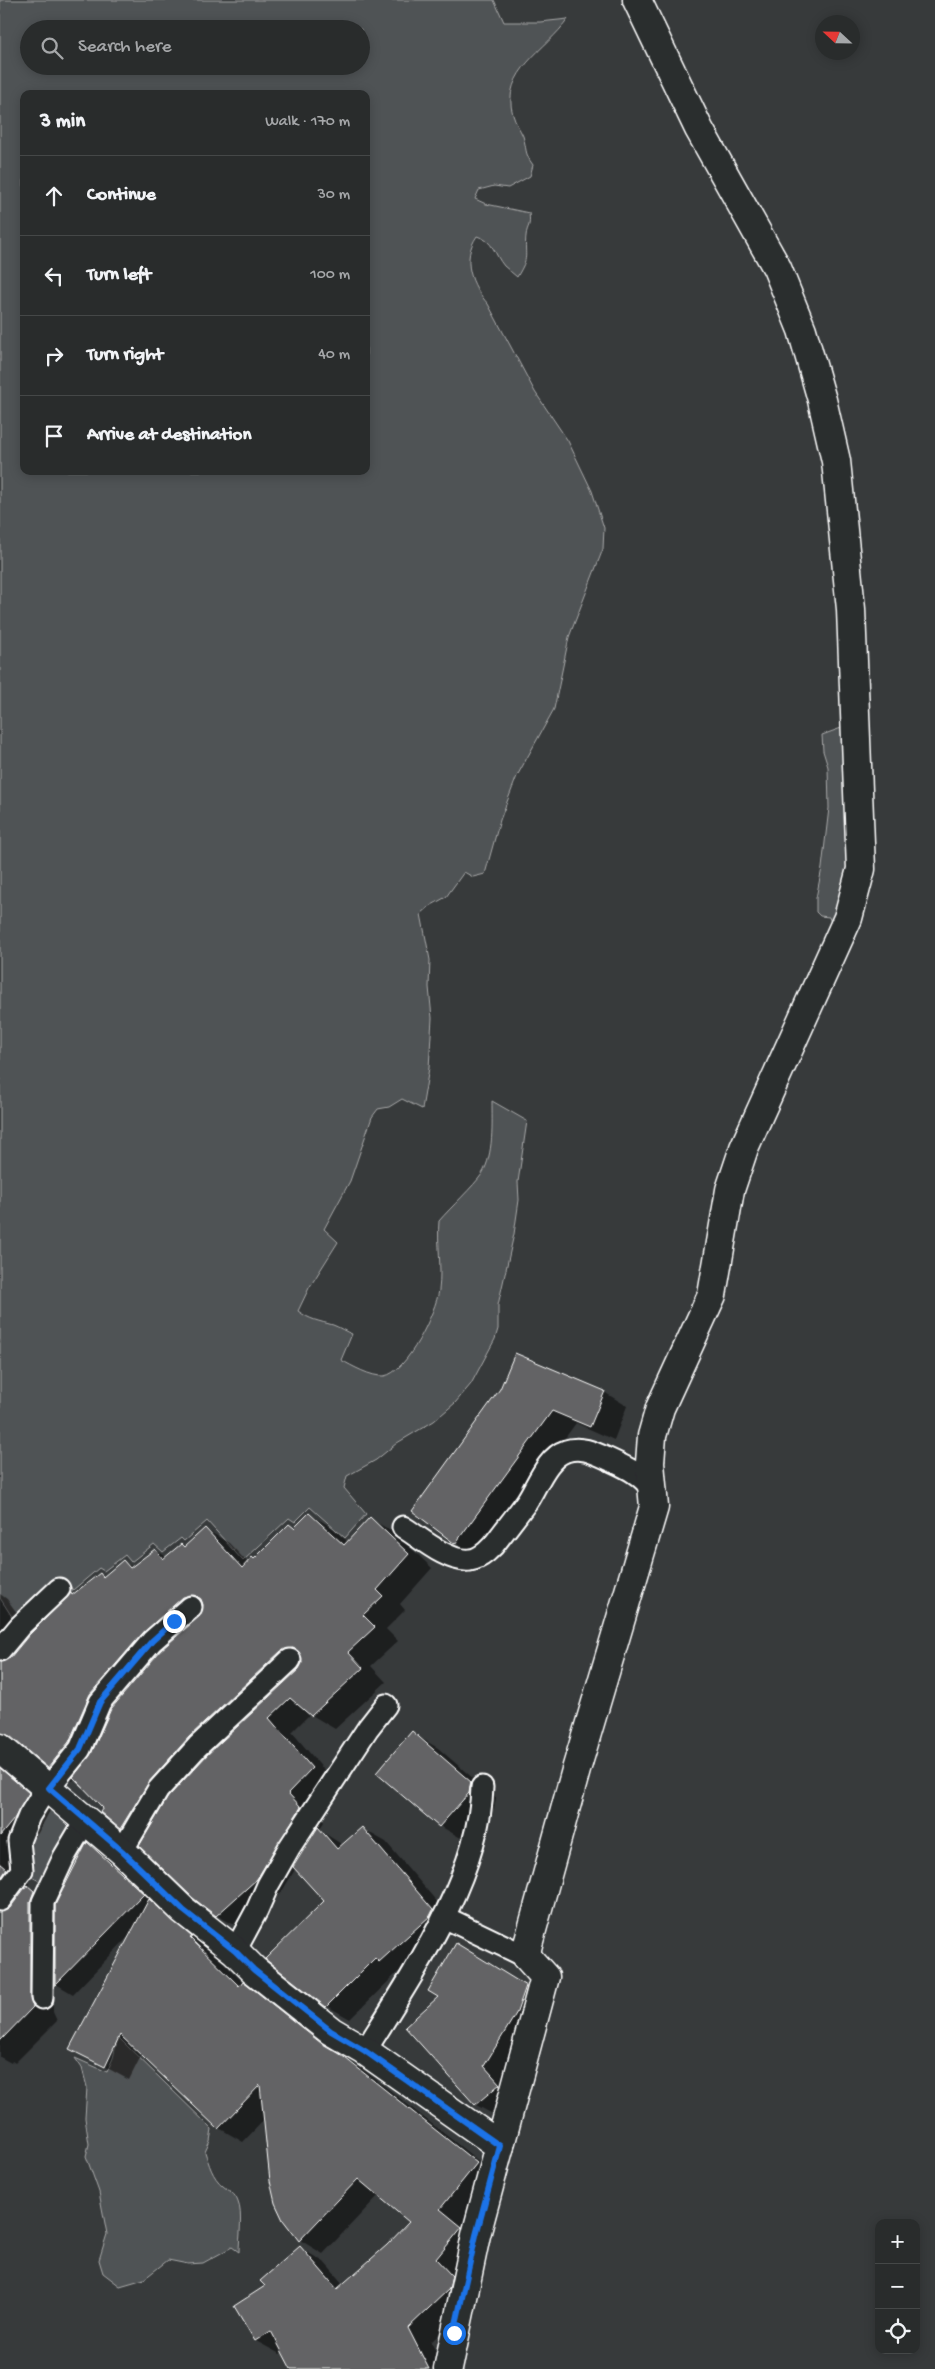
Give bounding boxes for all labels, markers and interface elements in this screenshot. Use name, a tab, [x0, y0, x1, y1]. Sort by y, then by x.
north arrow	[815, 15, 860, 60]
search box	[20, 20, 370, 75]
icon: search	[38, 34, 66, 62]
text: Search here	[78, 36, 172, 59]
text: 3 min	[40, 110, 85, 135]
text: Walk · 170 m	[265, 113, 350, 132]
icon: ahead	[40, 182, 68, 210]
text: Continue	[87, 184, 156, 207]
text: 30 m	[317, 186, 350, 205]
icon: left	[40, 262, 68, 290]
text: Turn left	[87, 264, 151, 287]
text: 100 m	[310, 266, 350, 285]
icon: right	[40, 342, 68, 370]
text: Turn right	[87, 344, 163, 367]
text: 40 m	[318, 346, 350, 365]
icon: arrive	[40, 422, 68, 450]
text: Arrive at destination	[87, 424, 251, 447]
route end	[163, 1610, 186, 1633]
map controls	[875, 2219, 920, 2354]
button: +	[875, 2219, 920, 2264]
button: −	[875, 2264, 920, 2309]
button: locate	[875, 2309, 920, 2354]
route start	[443, 2322, 466, 2345]

